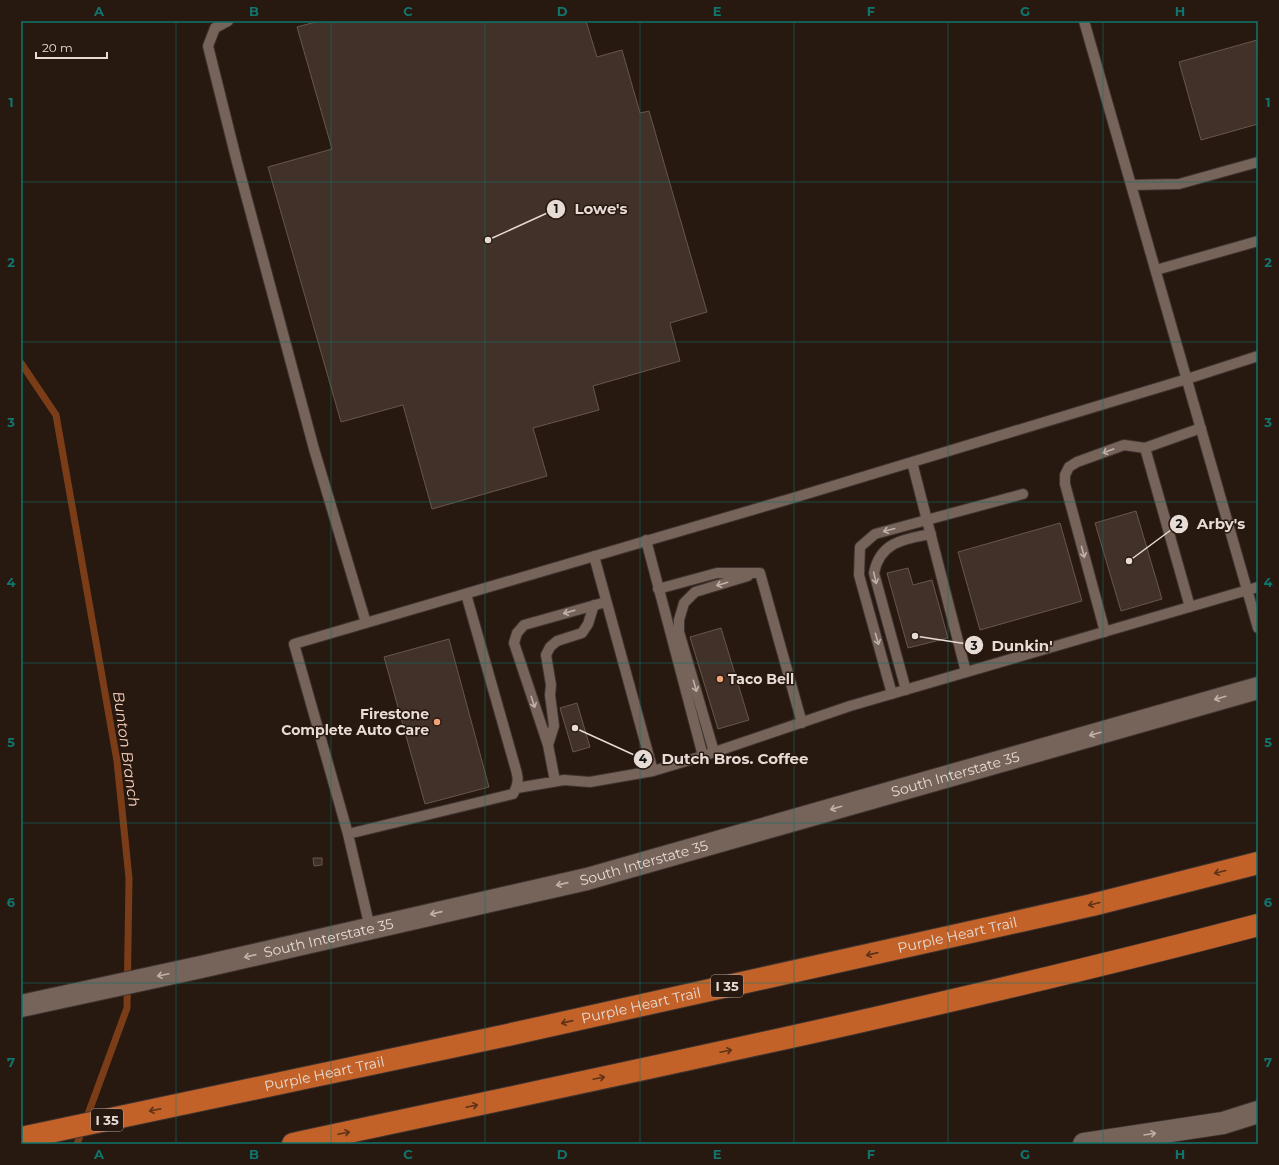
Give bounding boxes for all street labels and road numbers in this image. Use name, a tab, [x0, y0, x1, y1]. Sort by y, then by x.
street label: South Interstate 35	[889, 747, 1022, 801]
street label: South Interstate 35	[578, 836, 710, 889]
street label: Purple Heart Trail	[896, 913, 1019, 957]
street label: South Interstate 35	[262, 914, 395, 961]
road number: I 35	[711, 975, 743, 997]
street label: Purple Heart Trail	[579, 983, 703, 1027]
street label: Purple Heart Trail	[263, 1052, 386, 1095]
road number: I 35	[91, 1109, 123, 1131]

